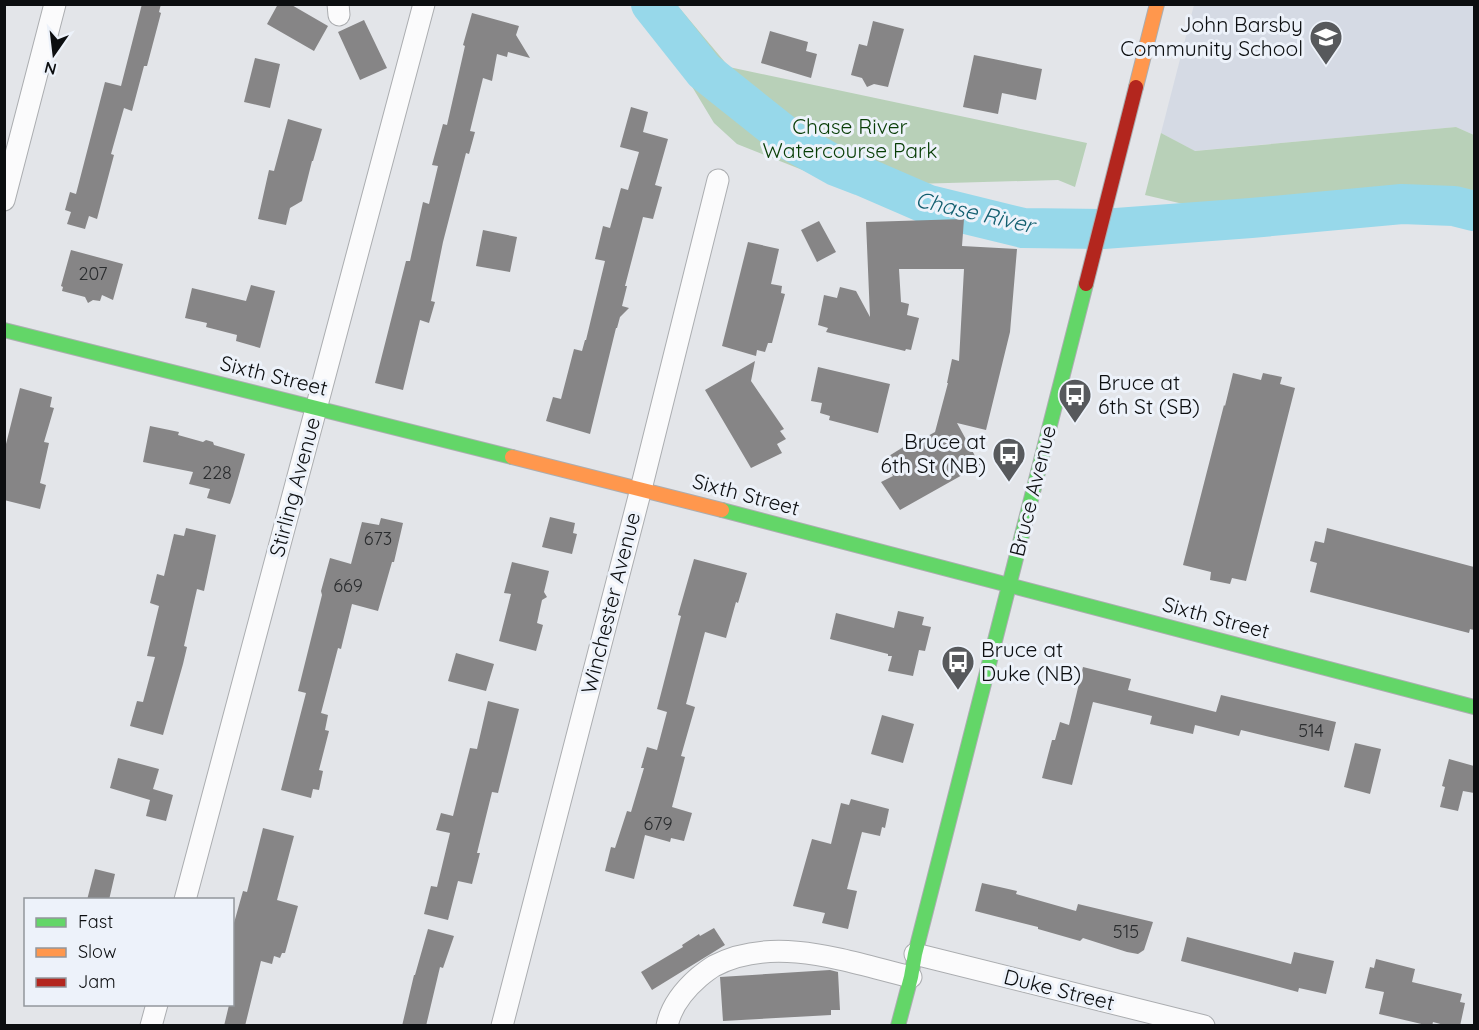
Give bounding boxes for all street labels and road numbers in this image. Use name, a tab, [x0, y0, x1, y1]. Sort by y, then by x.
street label: Sixth Street	[218, 349, 331, 401]
street label: Stirling Avenue	[263, 414, 325, 559]
street label: Bruce Avenue	[1003, 423, 1061, 559]
street label: Sixth Street	[690, 467, 803, 521]
street label: Winchester Avenue	[575, 509, 645, 696]
street label: Sixth Street	[1160, 590, 1273, 644]
street label: Duke Street	[1001, 963, 1117, 1015]

